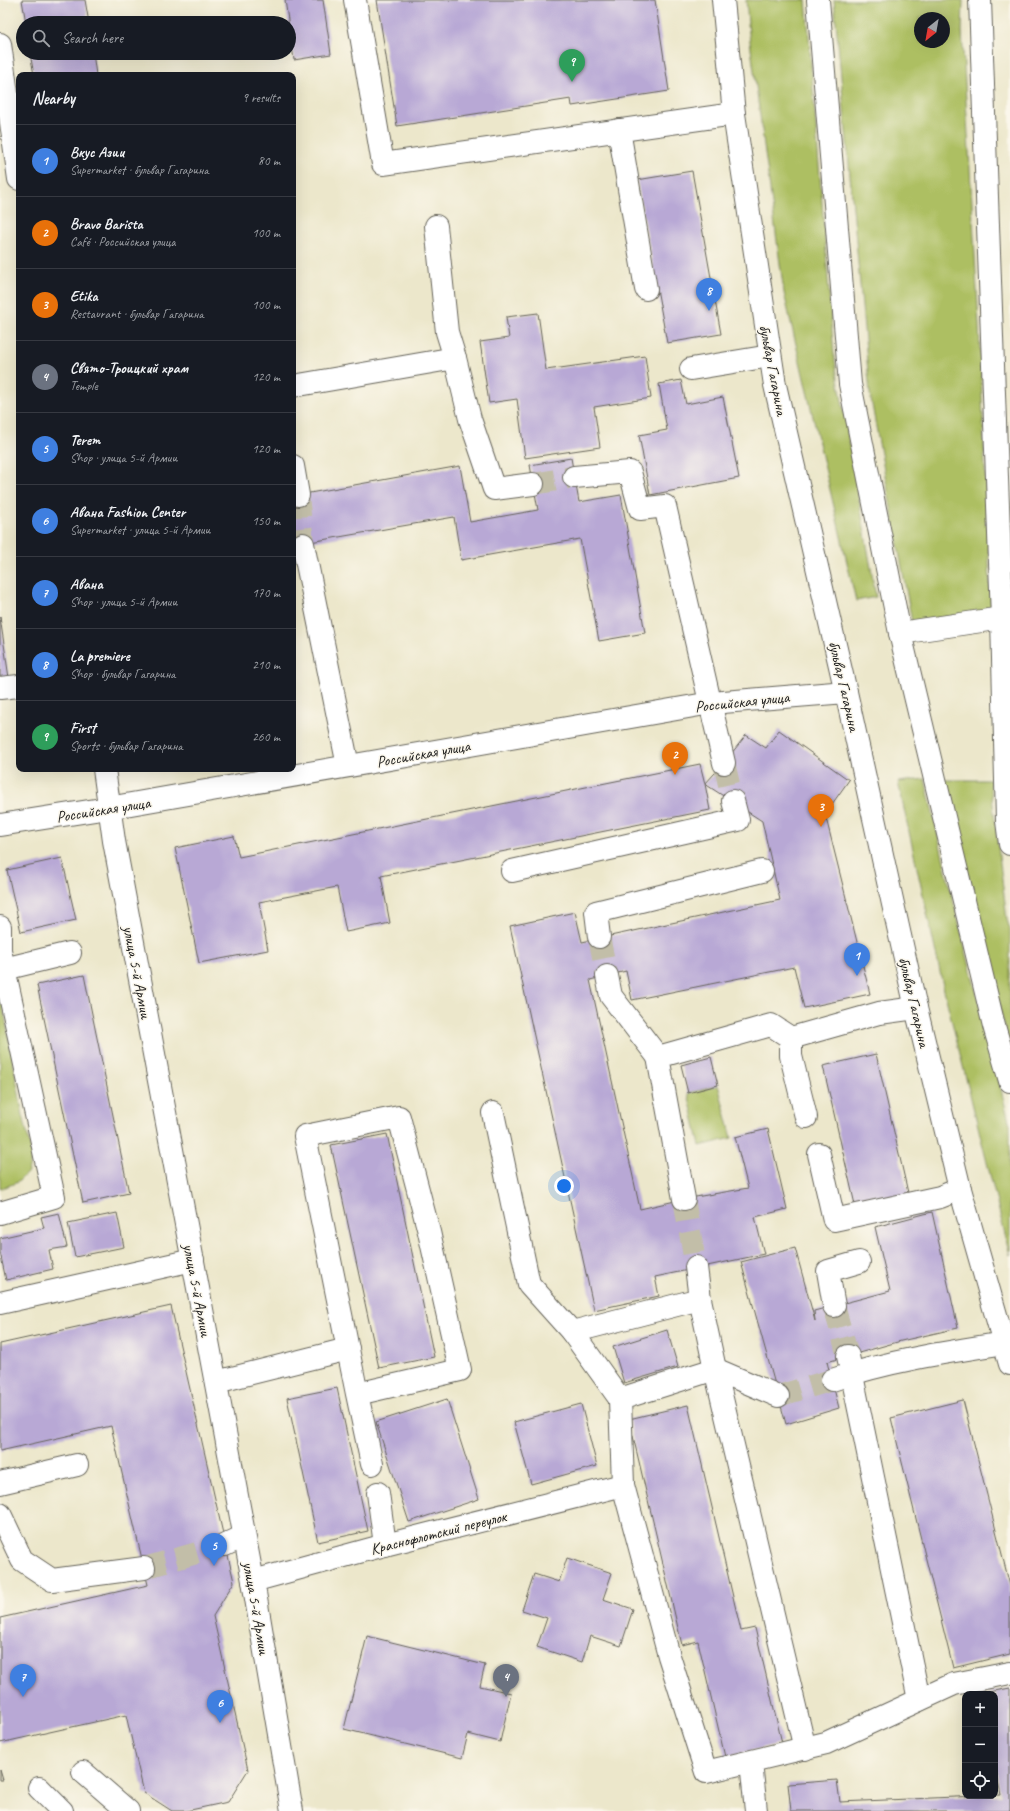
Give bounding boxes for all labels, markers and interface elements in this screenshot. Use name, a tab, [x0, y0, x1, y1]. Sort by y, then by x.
north arrow	[914, 12, 950, 48]
search box	[16, 16, 296, 60]
icon: search	[30, 27, 52, 49]
text: Search here	[62, 29, 123, 48]
pin: 9	[559, 49, 585, 82]
text: Nearby	[32, 88, 75, 109]
text: 9 results	[242, 90, 280, 106]
text: Вкус Азии	[70, 143, 124, 162]
text: 1	[42, 153, 48, 169]
text: 80 m	[258, 153, 280, 169]
text: Supermarket · бульвар Гагарина	[70, 162, 209, 178]
text: Bravo Barista	[70, 215, 143, 234]
text: 2	[42, 225, 48, 241]
text: 100 m	[252, 225, 280, 241]
text: Café · Российская улица	[70, 234, 176, 250]
pin: 8	[696, 278, 722, 311]
text: Etika	[70, 287, 98, 306]
text: 3	[42, 297, 48, 313]
text: 100 m	[252, 297, 280, 313]
text: Restaurant · бульвар Гагарина	[70, 306, 204, 322]
street label: бульвар Гагарина	[754, 323, 792, 419]
text: Свято-Троицкий храм	[70, 359, 188, 378]
text: 4	[42, 369, 48, 385]
text: 120 m	[252, 369, 280, 385]
text: Temple	[70, 378, 98, 394]
text: Terem	[70, 431, 100, 450]
text: 5	[42, 441, 48, 457]
text: 120 m	[252, 441, 280, 457]
text: Shop · улица 5-й Армии	[70, 450, 177, 466]
text: Авана Fashion Center	[70, 503, 185, 522]
text: 6	[42, 513, 48, 529]
text: 150 m	[252, 513, 280, 529]
text: Supermarket · улица 5-й Армии	[70, 522, 210, 538]
text: Авана	[70, 575, 103, 594]
text: 7	[42, 585, 48, 601]
text: 170 m	[252, 585, 280, 601]
text: Shop · улица 5-й Армии	[70, 594, 177, 610]
street label: бульвар Гагарина	[824, 639, 864, 735]
text: La premiere	[70, 647, 130, 666]
text: 8	[42, 657, 48, 673]
text: 210 m	[252, 657, 280, 673]
text: Shop · бульвар Гагарина	[70, 666, 175, 682]
street label: Российская улица	[694, 687, 792, 717]
text: First	[70, 719, 96, 738]
text: 9	[42, 729, 48, 745]
text: 260 m	[252, 729, 280, 745]
street label: Российская улица	[375, 736, 473, 772]
text: Sports · бульвар Гагарина	[70, 738, 183, 754]
pin: 2	[662, 742, 688, 775]
street label: Российская улица	[55, 792, 153, 827]
pin: 3	[808, 794, 834, 827]
street label: улица 5-й Армии	[118, 923, 156, 1021]
pin: 1	[844, 943, 870, 976]
street label: бульвар Гагарина	[894, 955, 934, 1051]
your location	[554, 1176, 574, 1196]
street label: улица 5-й Армии	[178, 1241, 216, 1339]
street label: Краснофлотский переулок	[368, 1506, 510, 1560]
pin: 5	[201, 1533, 227, 1566]
street label: улица 5-й Армии	[238, 1559, 274, 1657]
pin: 7	[10, 1664, 36, 1697]
pin: 4	[493, 1664, 519, 1697]
pin: 6	[207, 1690, 233, 1723]
map controls	[962, 1691, 998, 1799]
button: +	[962, 1691, 998, 1727]
button: −	[962, 1727, 998, 1763]
button: locate	[962, 1763, 998, 1799]

